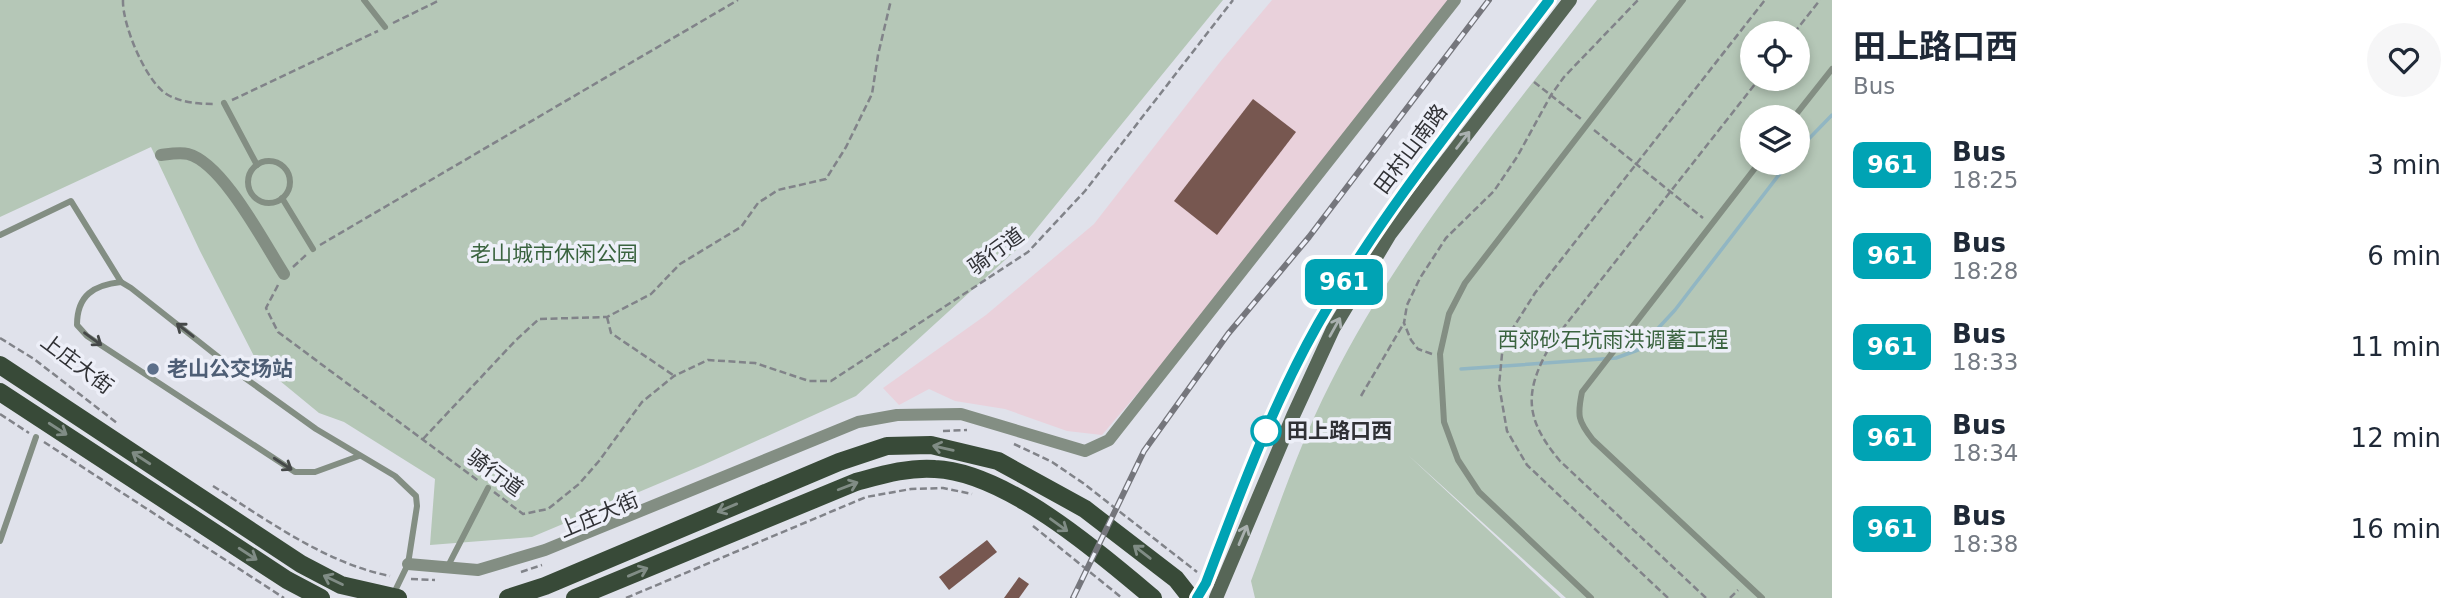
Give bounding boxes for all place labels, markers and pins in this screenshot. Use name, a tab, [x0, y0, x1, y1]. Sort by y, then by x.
place label: 老山公交场站	[167, 357, 293, 381]
marker: 老山公交场站	[145, 361, 161, 377]
marker: 田上路口西	[1251, 416, 1281, 446]
place label: 田上路口西	[1287, 419, 1392, 443]

